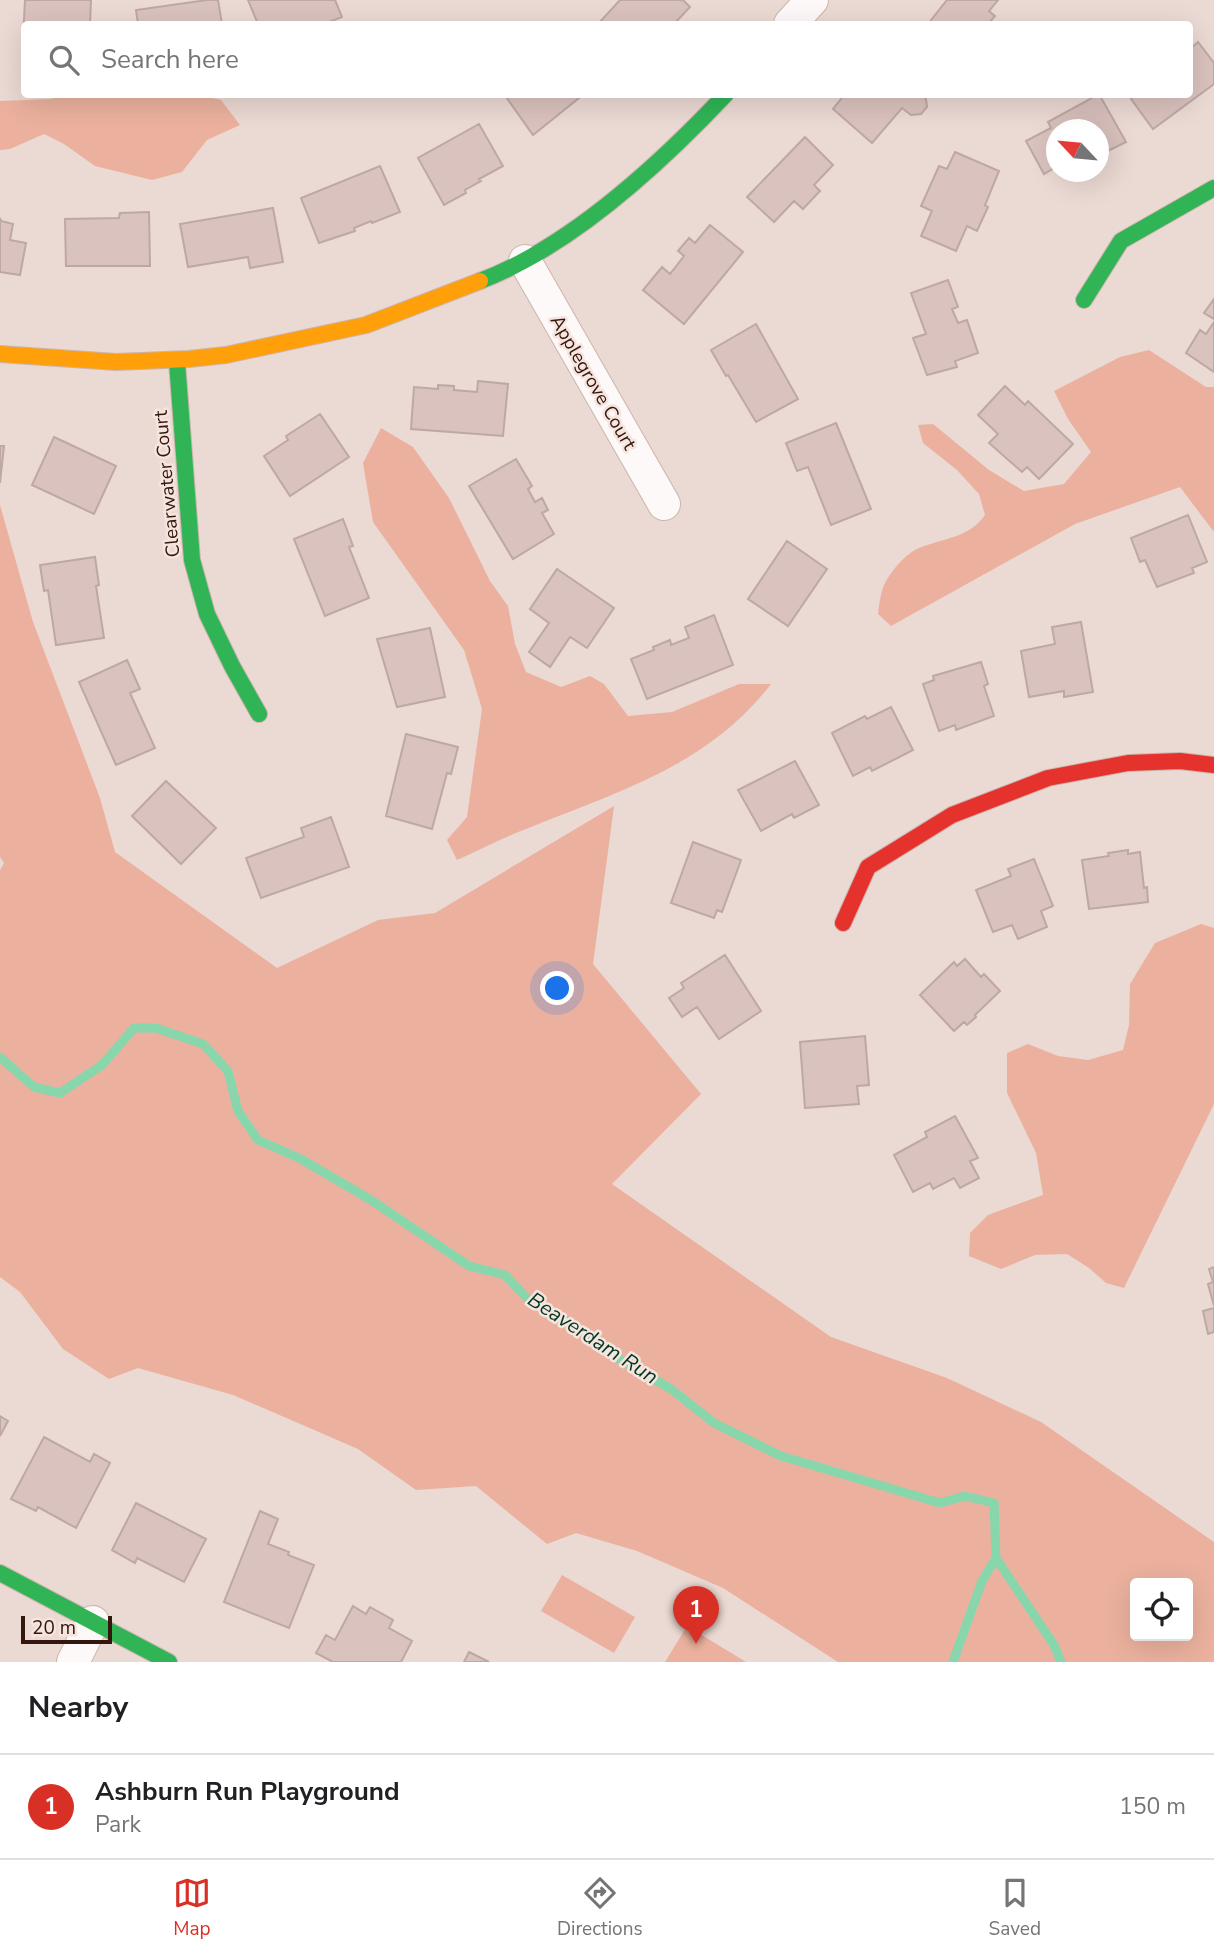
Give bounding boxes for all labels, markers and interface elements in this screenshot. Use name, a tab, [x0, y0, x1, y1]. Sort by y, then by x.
search box	[21, 21, 1193, 98]
icon: search	[45, 41, 83, 79]
text: Search here	[101, 42, 239, 77]
north arrow	[1046, 119, 1109, 182]
street label: Applegrove Court	[544, 310, 643, 455]
street label: Clearwater Court	[148, 409, 186, 558]
your location	[540, 971, 574, 1005]
water label: Beaverdam Run	[522, 1285, 664, 1391]
map controls	[1130, 1578, 1193, 1641]
button: locate	[1130, 1578, 1193, 1641]
pin: 1	[673, 1586, 719, 1644]
scale bar	[21, 1613, 112, 1645]
text: 20 m	[32, 1615, 76, 1641]
text: Nearby	[28, 1687, 128, 1728]
text: Ashburn Run Playground	[95, 1774, 400, 1809]
text: 1	[44, 1791, 58, 1822]
text: 150 m	[1119, 1791, 1186, 1822]
text: Park	[95, 1809, 141, 1840]
tab: Map	[173, 1874, 211, 1942]
tab: Directions	[557, 1874, 643, 1942]
tab: Saved	[989, 1874, 1041, 1942]

